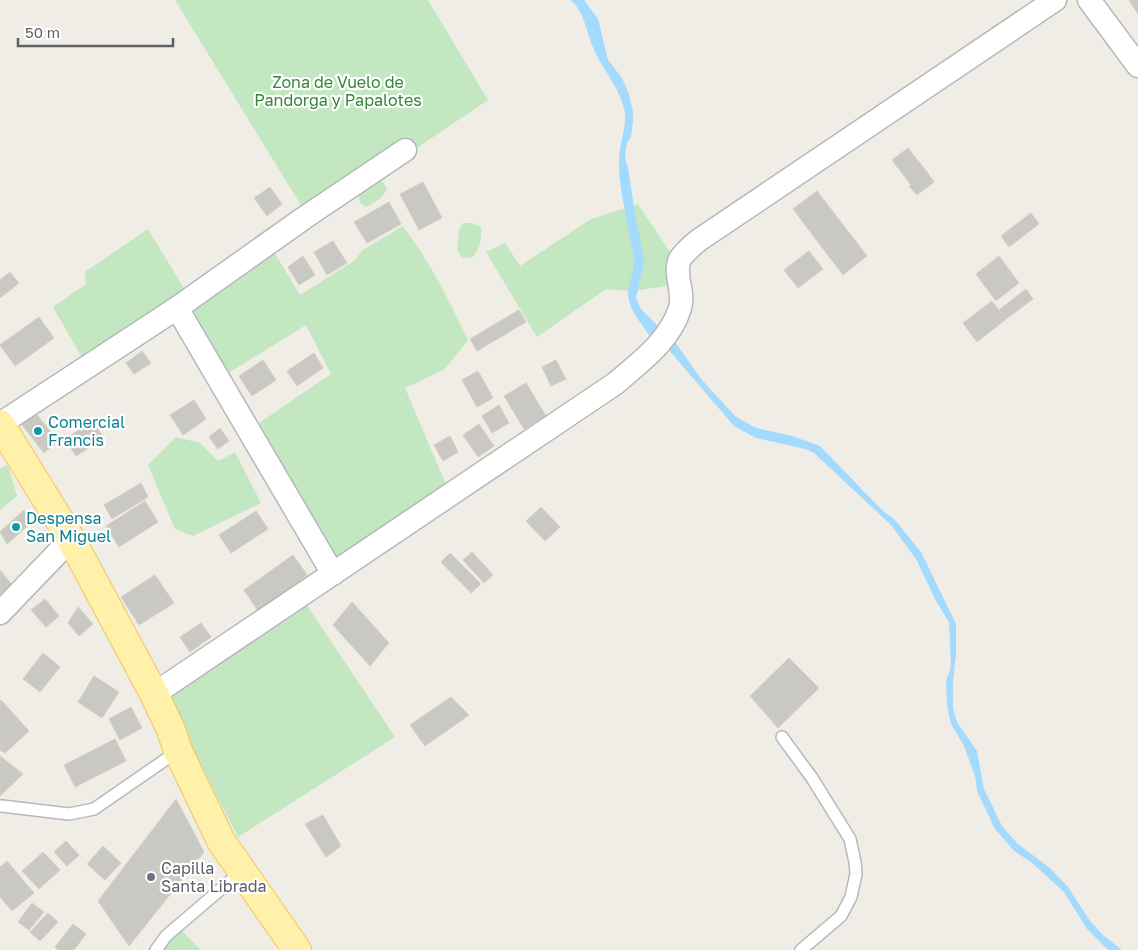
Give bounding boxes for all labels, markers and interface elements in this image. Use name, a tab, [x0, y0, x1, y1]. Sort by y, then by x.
scale bar	[18, 15, 172, 47]
text: 50 m	[25, 23, 60, 41]
park label: Zona de Vuelo de Pandorga y Papalotes	[254, 72, 422, 110]
place label: Comercial Francis	[48, 412, 125, 450]
marker: Comercial Francis	[32, 425, 44, 437]
place label: Despensa San Miguel	[26, 508, 111, 546]
marker: Despensa San Miguel	[10, 521, 22, 533]
place label: Capilla Santa Librada	[161, 858, 267, 896]
marker: Capilla Santa Librada	[145, 871, 157, 883]

